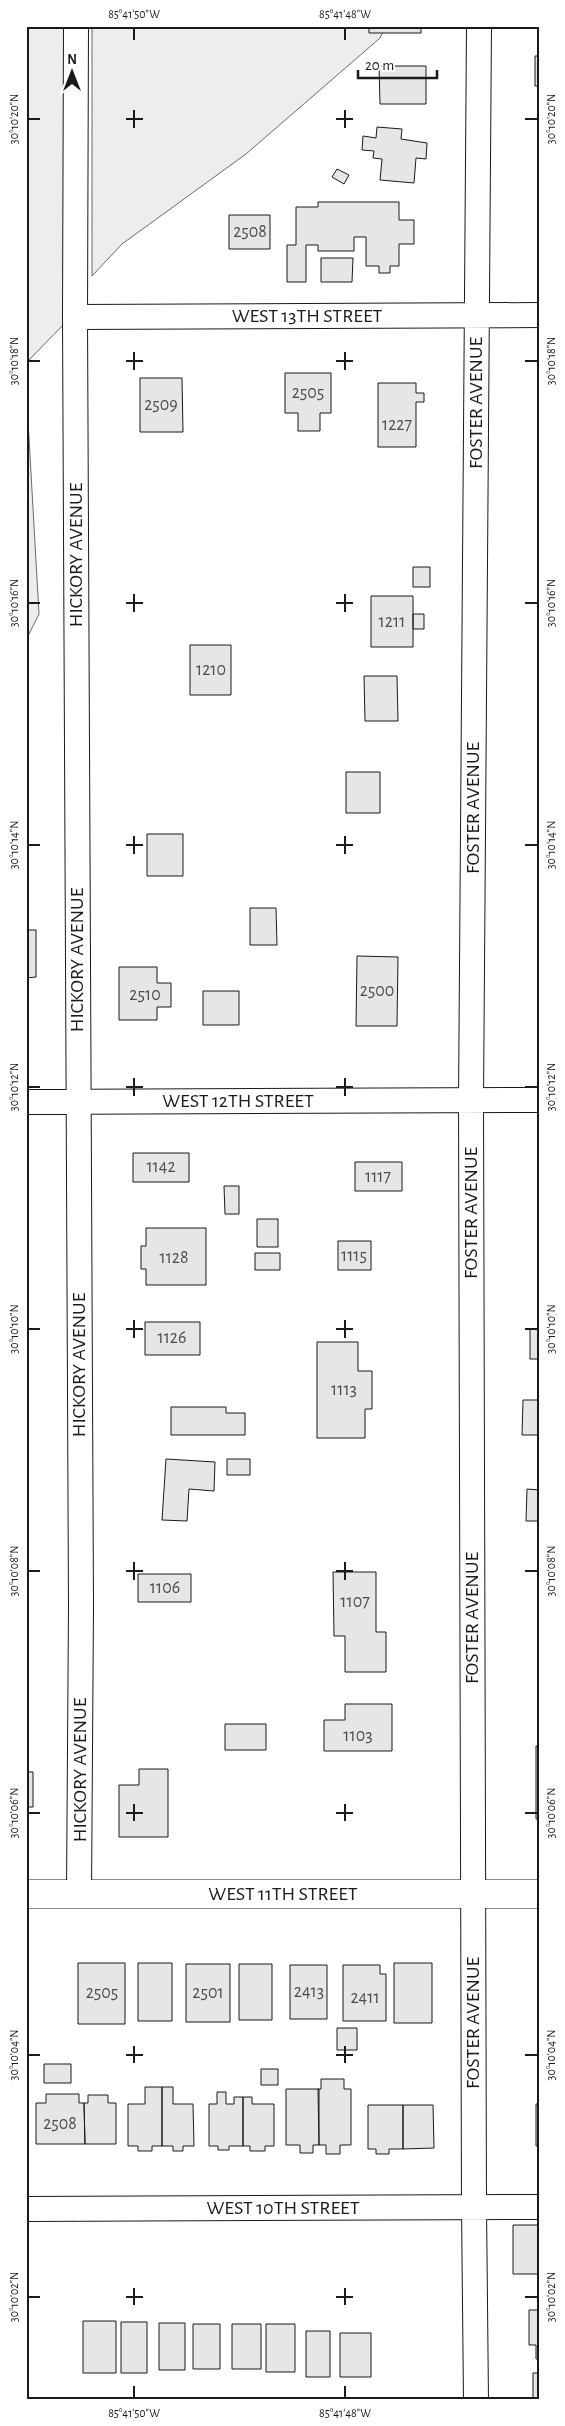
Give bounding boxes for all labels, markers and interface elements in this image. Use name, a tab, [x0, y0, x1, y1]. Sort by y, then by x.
text: 85°41'50"W	[108, 8, 160, 20]
text: 85°41'48"W	[319, 8, 371, 20]
north arrow	[48, 48, 98, 98]
scale bar	[358, 48, 436, 80]
text: N	[67, 53, 77, 67]
text: 20 m	[365, 58, 394, 73]
text: 30°10'20"N	[8, 94, 20, 144]
text: 30°10'20"N	[545, 94, 557, 144]
house number: 2508	[233, 223, 267, 241]
street label: WEST 13TH STREET	[232, 306, 383, 326]
text: 30°10'18"N	[8, 337, 20, 385]
street label: FOSTER AVENUE	[466, 337, 486, 469]
text: 30°10'18"N	[545, 337, 557, 385]
house number: 2505	[292, 384, 324, 402]
house number: 2509	[144, 396, 178, 414]
house number: 1227	[382, 416, 412, 434]
street label: HICKORY AVENUE	[66, 482, 86, 627]
text: 30°10'16"N	[8, 579, 20, 627]
text: 30°10'16"N	[545, 579, 557, 627]
house number: 1211	[379, 613, 405, 631]
house number: 1210	[196, 661, 226, 679]
street label: FOSTER AVENUE	[463, 742, 483, 874]
text: 30°10'14"N	[8, 821, 20, 869]
text: 30°10'14"N	[545, 821, 557, 869]
street label: HICKORY AVENUE	[67, 887, 87, 1032]
house number: 2500	[360, 982, 394, 1000]
house number: 2510	[129, 986, 161, 1004]
text: 30°10'12"N	[8, 1063, 20, 1111]
text: 30°10'12"N	[545, 1063, 557, 1111]
street label: WEST 12TH STREET	[162, 1091, 314, 1111]
street label: FOSTER AVENUE	[461, 1147, 481, 1279]
house number: 1142	[146, 1158, 176, 1176]
house number: 1117	[365, 1168, 391, 1186]
house number: 1115	[341, 1247, 367, 1265]
house number: 1128	[159, 1249, 189, 1267]
street label: HICKORY AVENUE	[69, 1292, 89, 1437]
text: 30°10'10"N	[8, 1304, 20, 1354]
text: 30°10'10"N	[545, 1304, 557, 1354]
house number: 1126	[157, 1329, 187, 1347]
house number: 1113	[331, 1381, 357, 1399]
text: 30°10'08"N	[8, 1546, 20, 1596]
text: 30°10'08"N	[545, 1546, 557, 1596]
street label: FOSTER AVENUE	[462, 1552, 482, 1684]
house number: 1106	[150, 1579, 180, 1597]
house number: 1107	[340, 1593, 370, 1611]
street label: HICKORY AVENUE	[70, 1697, 90, 1842]
house number: 1103	[343, 1727, 373, 1745]
text: 30°10'06"N	[8, 1788, 20, 1838]
text: 30°10'06"N	[545, 1788, 557, 1838]
street label: WEST 11TH STREET	[208, 1884, 358, 1904]
street label: FOSTER AVENUE	[463, 1957, 483, 2089]
house number: 2413	[294, 1983, 324, 2001]
house number: 2505	[86, 1984, 118, 2002]
house number: 2501	[192, 1984, 224, 2002]
house number: 2411	[350, 1989, 380, 2007]
text: 30°10'04"N	[8, 2030, 20, 2080]
text: 30°10'04"N	[545, 2030, 557, 2080]
house number: 2508	[43, 2115, 77, 2133]
street label: WEST 10TH STREET	[206, 2198, 360, 2218]
text: 30°10'02"N	[8, 2272, 20, 2322]
text: 30°10'02"N	[545, 2272, 557, 2322]
text: 85°41'50"W	[108, 2407, 160, 2419]
text: 85°41'48"W	[319, 2407, 371, 2419]

